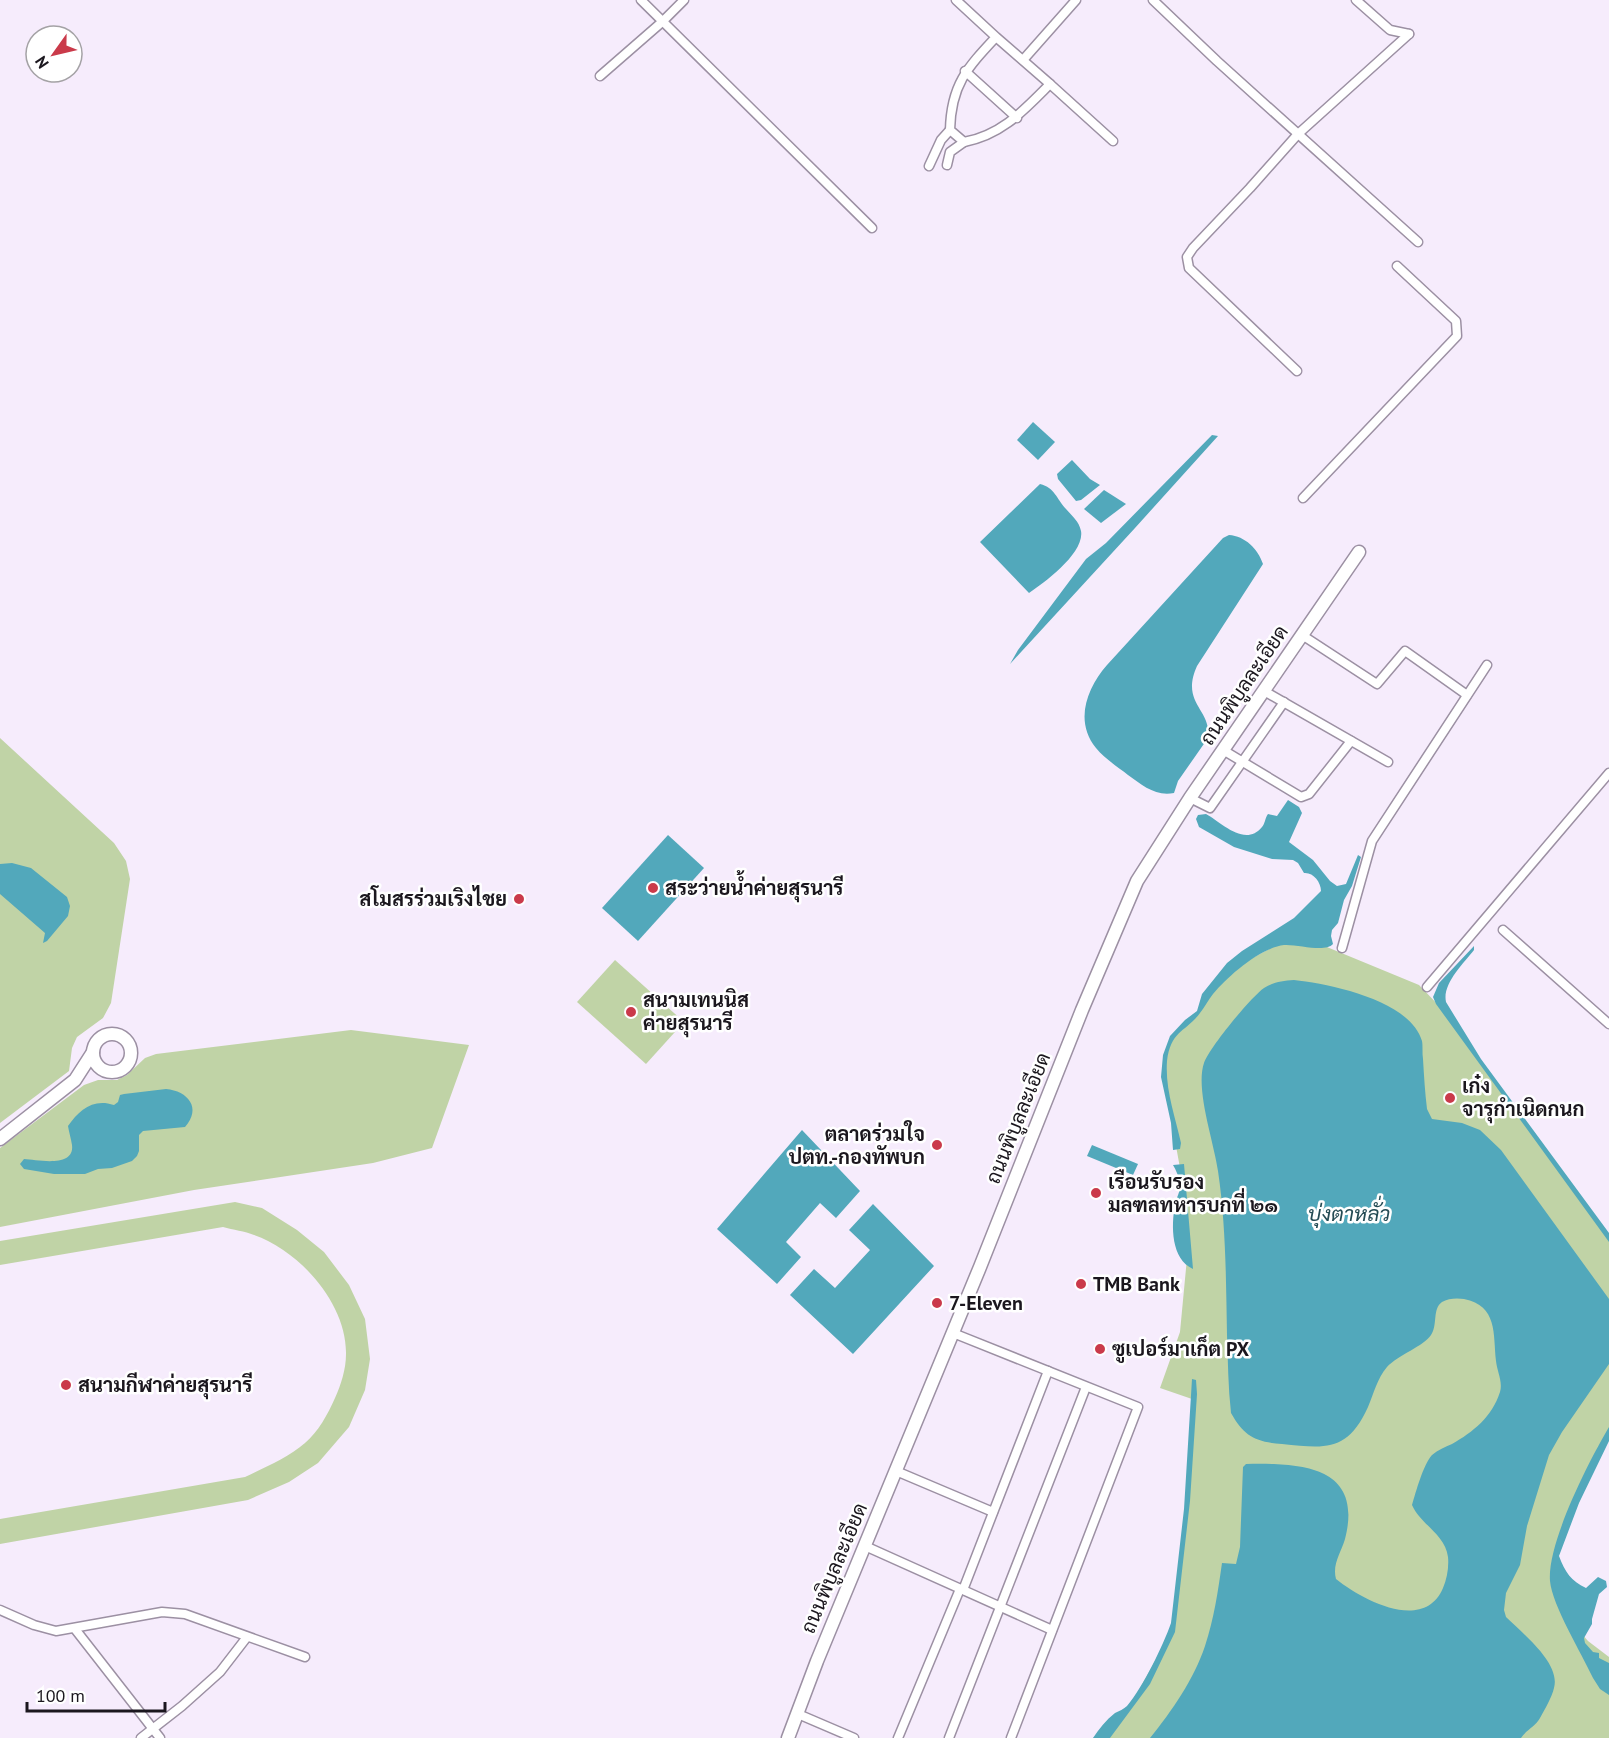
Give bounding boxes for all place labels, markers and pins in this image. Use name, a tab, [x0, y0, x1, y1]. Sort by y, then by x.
place label: สระว่ายนํ้าค่ายสุรนารี	[665, 870, 843, 903]
marker: สระว่ายนํ้าค่ายสุรนารี	[646, 881, 660, 895]
place label: สโมสรร่วมเริงไชย	[359, 885, 507, 912]
marker: สโมสรร่วมเริงไชย	[512, 892, 526, 906]
place label: สนามเทนนิส ค่ายสุรนารี	[643, 987, 749, 1038]
marker: สนามเทนนิส ค่ายสุรนารี	[624, 1005, 638, 1019]
place label: เก๋ง จารุกำเนิดกนก	[1462, 1073, 1584, 1124]
marker: เก๋ง จารุกำเนิดกนก	[1443, 1091, 1457, 1105]
place label: ตลาดร่วมใจ ปตท.-กองทัพบก	[789, 1120, 925, 1170]
marker: ตลาดร่วมใจ ปตท.-กองทัพบก	[930, 1138, 944, 1152]
place label: เรือนรับรอง มลฑลทหารบกที่ ๒๑	[1108, 1169, 1278, 1218]
marker: เรือนรับรอง มลฑลทหารบกที่ ๒๑	[1089, 1186, 1103, 1200]
place label: TMB Bank	[1093, 1271, 1180, 1297]
marker: TMB Bank	[1074, 1277, 1088, 1291]
place label: 7-Eleven	[949, 1290, 1023, 1316]
marker: 7-Eleven	[930, 1296, 944, 1310]
place label: ซูเปอร์มาเก็ต PX	[1112, 1335, 1249, 1363]
marker: ซูเปอร์มาเก็ต PX	[1093, 1342, 1107, 1356]
place label: สนามกีฬาค่ายสุรนารี	[78, 1372, 252, 1400]
marker: สนามกีฬาค่ายสุรนารี	[59, 1378, 73, 1392]

